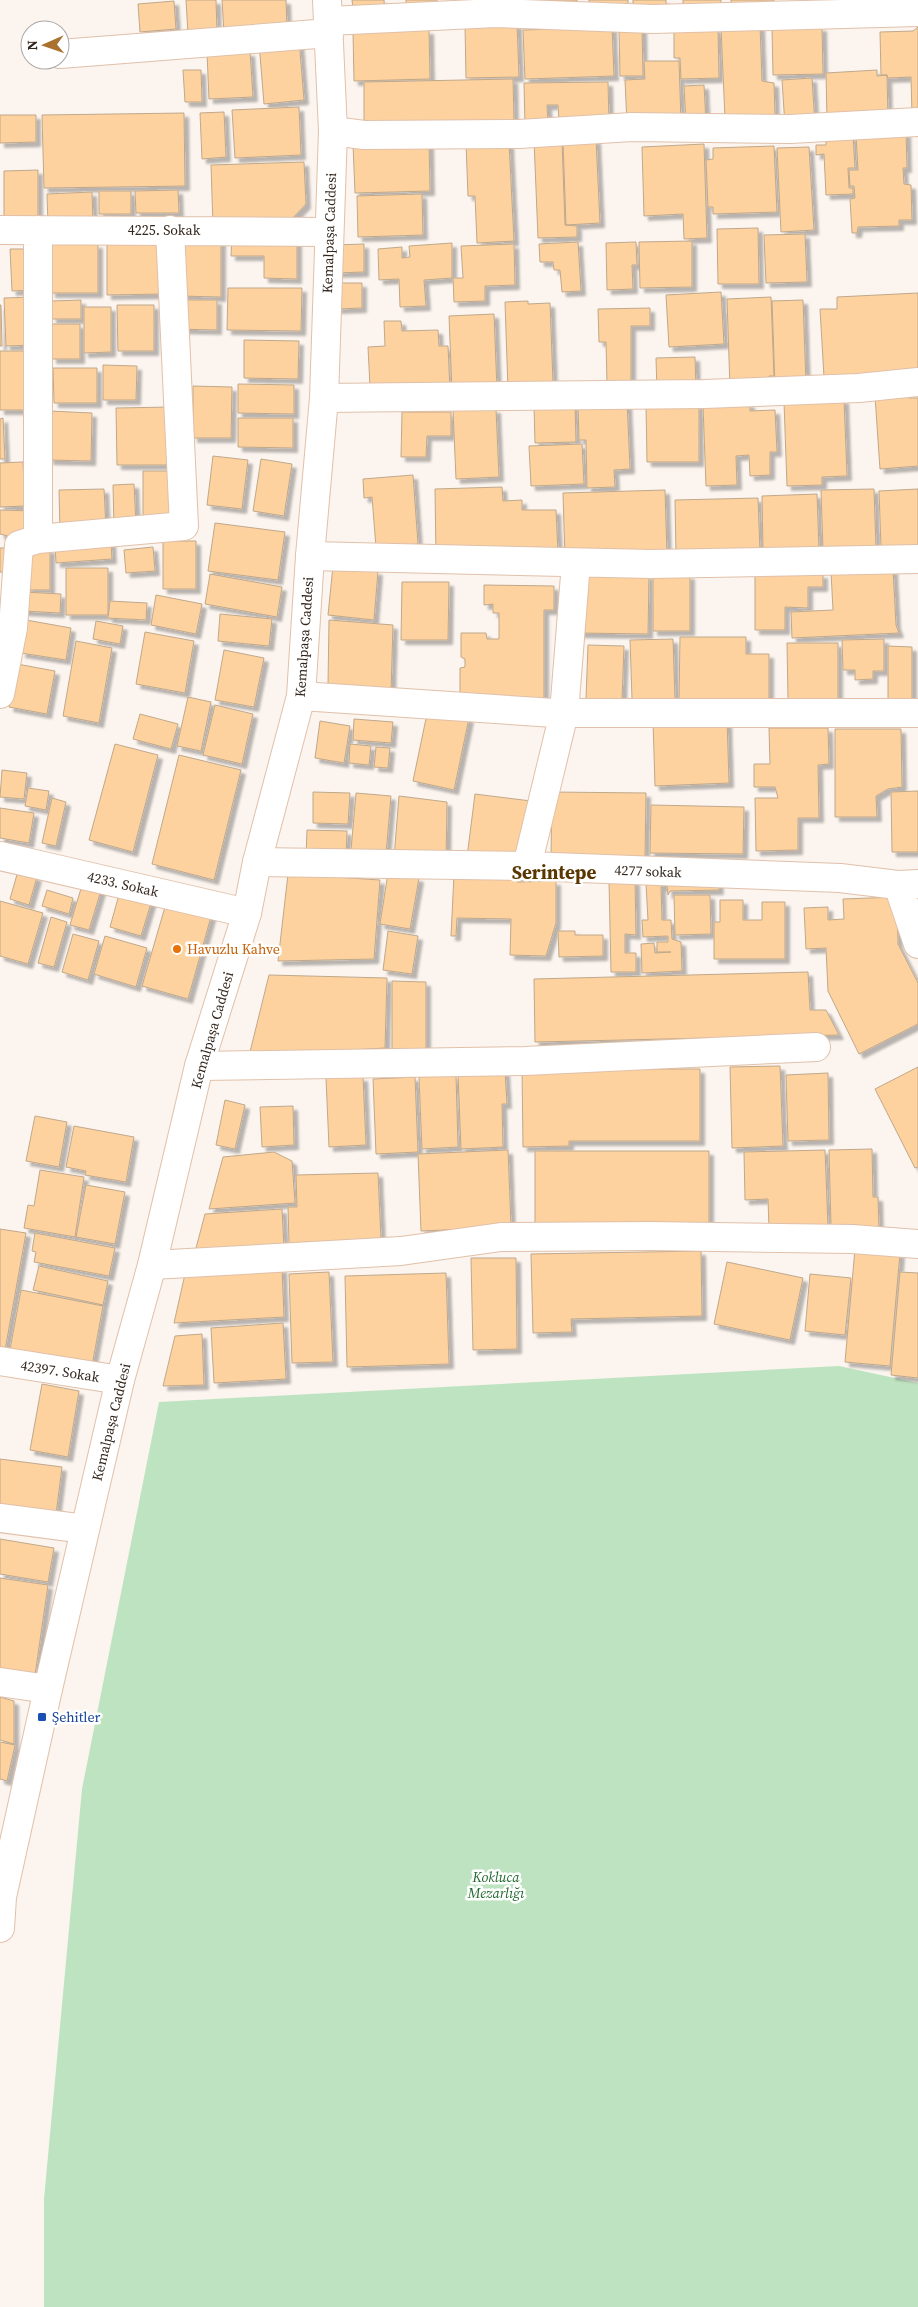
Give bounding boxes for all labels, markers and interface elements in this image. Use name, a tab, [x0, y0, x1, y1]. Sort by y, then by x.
north arrow	[20, 20, 70, 70]
text: N	[22, 40, 42, 51]
street label: Kemalpaşa Caddesi	[317, 172, 341, 294]
street label: 4225. Sokak	[128, 220, 201, 240]
street label: Kemalpaşa Caddesi	[290, 576, 318, 698]
district label: Serintepe	[512, 859, 596, 885]
street label: 4277 sokak	[614, 860, 682, 882]
street label: 4233. Sokak	[85, 866, 161, 902]
place label: Havuzlu Kahve	[187, 939, 280, 959]
marker: Havuzlu Kahve	[171, 943, 183, 955]
street label: Kemalpaşa Caddesi	[186, 969, 238, 1091]
street label: 42397. Sokak	[19, 1355, 101, 1387]
street label: Kemalpaşa Caddesi	[87, 1361, 135, 1483]
place label: Şehitler	[52, 1707, 101, 1727]
marker: Şehitler	[36, 1711, 48, 1723]
park label: Kokluca Mezarlığı	[467, 1867, 525, 1903]

